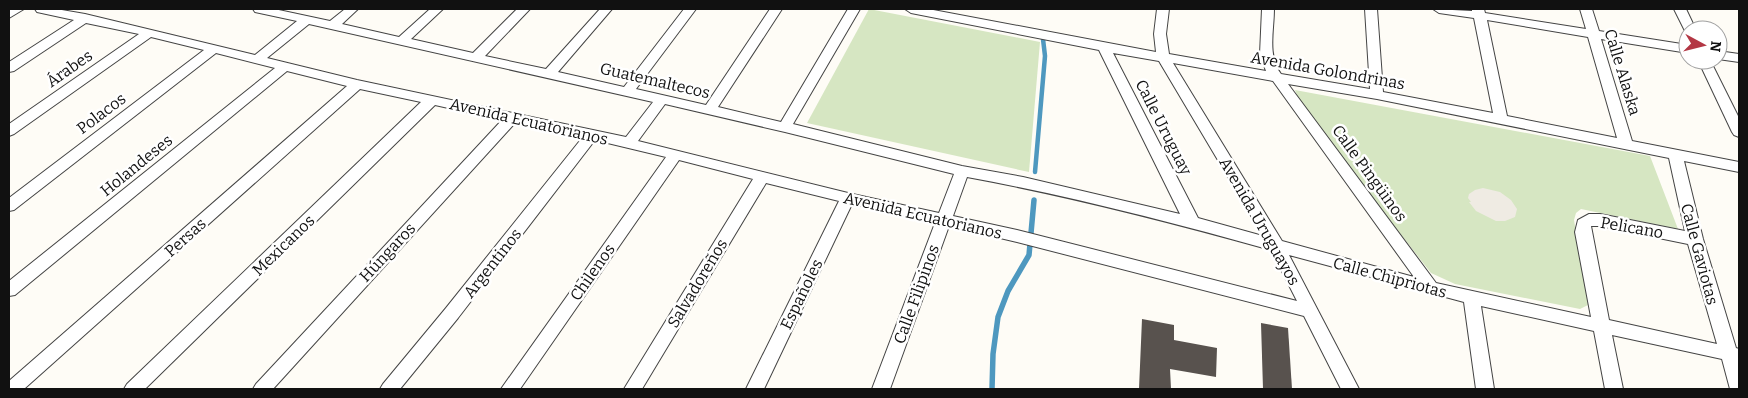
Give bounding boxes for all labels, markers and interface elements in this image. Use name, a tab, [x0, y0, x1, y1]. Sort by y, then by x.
north arrow	[1678, 20, 1728, 70]
street label: Calle Alaska	[1600, 27, 1645, 118]
text: N	[1706, 40, 1725, 53]
street label: Árabes	[42, 45, 96, 91]
street label: Avenida Golondrinas	[1249, 48, 1406, 93]
street label: Guatemaltecos	[598, 59, 712, 102]
street label: Calle Uruguay	[1131, 76, 1196, 179]
street label: Polacos	[73, 89, 130, 138]
street label: Avenida Ecuatorianos	[448, 94, 610, 149]
street label: Calle Pingüinos	[1328, 121, 1411, 225]
street label: Holandeses	[96, 131, 176, 200]
street label: Avenida Uruguayos	[1215, 154, 1304, 289]
street label: Avenida Ecuatorianos	[842, 188, 1004, 243]
street label: Calle Gaviotas	[1677, 201, 1722, 307]
street label: Mexicanos	[248, 211, 318, 280]
street label: Pelicano	[1599, 213, 1665, 242]
street label: Persas	[161, 214, 210, 261]
street label: Húngaros	[355, 219, 419, 286]
street label: Argentinos	[459, 225, 525, 302]
street label: Salvadoreños	[663, 235, 731, 331]
street label: Chilenos	[566, 240, 619, 304]
street label: Calle Filipinos	[890, 242, 943, 346]
street label: Calle Chipriotas	[1331, 253, 1449, 302]
street label: Españoles	[776, 256, 827, 333]

